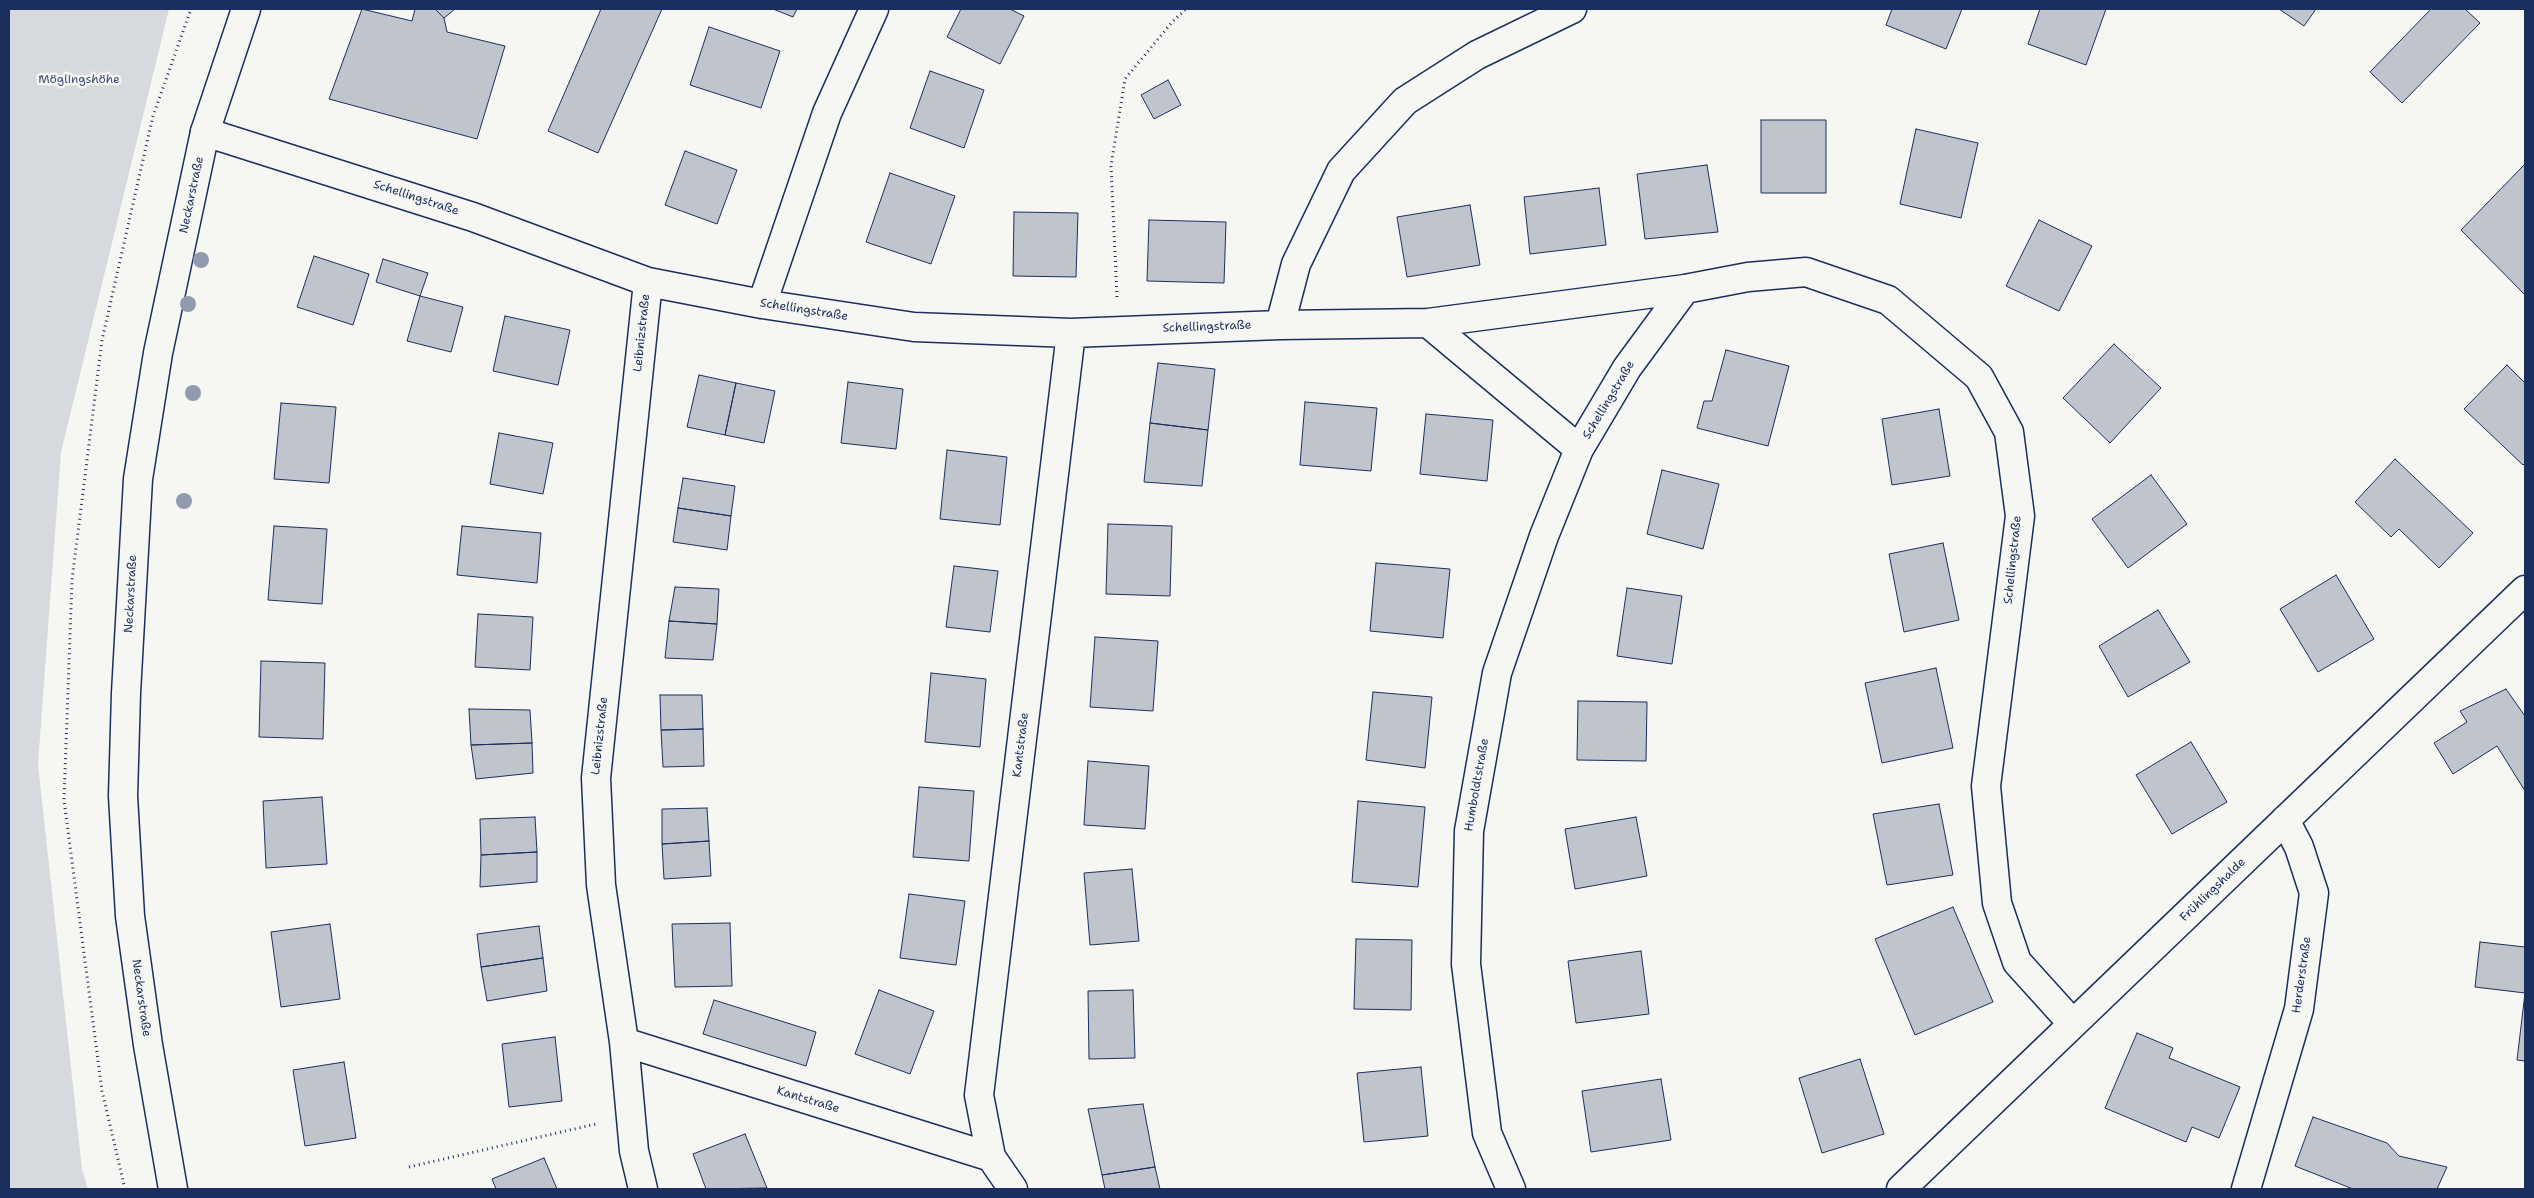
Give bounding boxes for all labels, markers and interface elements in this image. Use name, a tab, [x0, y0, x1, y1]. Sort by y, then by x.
park label: Möglingshöhe	[38, 73, 120, 87]
street label: Neckarstraße	[177, 155, 207, 235]
street label: Schellingstraße	[371, 177, 461, 219]
street label: Leibnizstraße	[631, 293, 653, 373]
street label: Schellingstraße	[759, 296, 849, 324]
street label: Schellingstraße	[1162, 318, 1252, 336]
street label: Schellingstraße	[1580, 358, 1638, 442]
street label: Schellingstraße	[2001, 515, 2025, 605]
street label: Neckarstraße	[122, 555, 140, 633]
street label: Leibnizstraße	[589, 696, 611, 776]
street label: Kantstraße	[1010, 712, 1032, 778]
street label: Humboldtstraße	[1462, 737, 1492, 833]
street label: Frühlingshalde	[2177, 855, 2249, 925]
street label: Herderstraße	[2289, 936, 2315, 1014]
street label: Neckarstraße	[128, 958, 154, 1038]
street label: Kantstraße	[775, 1084, 841, 1116]

